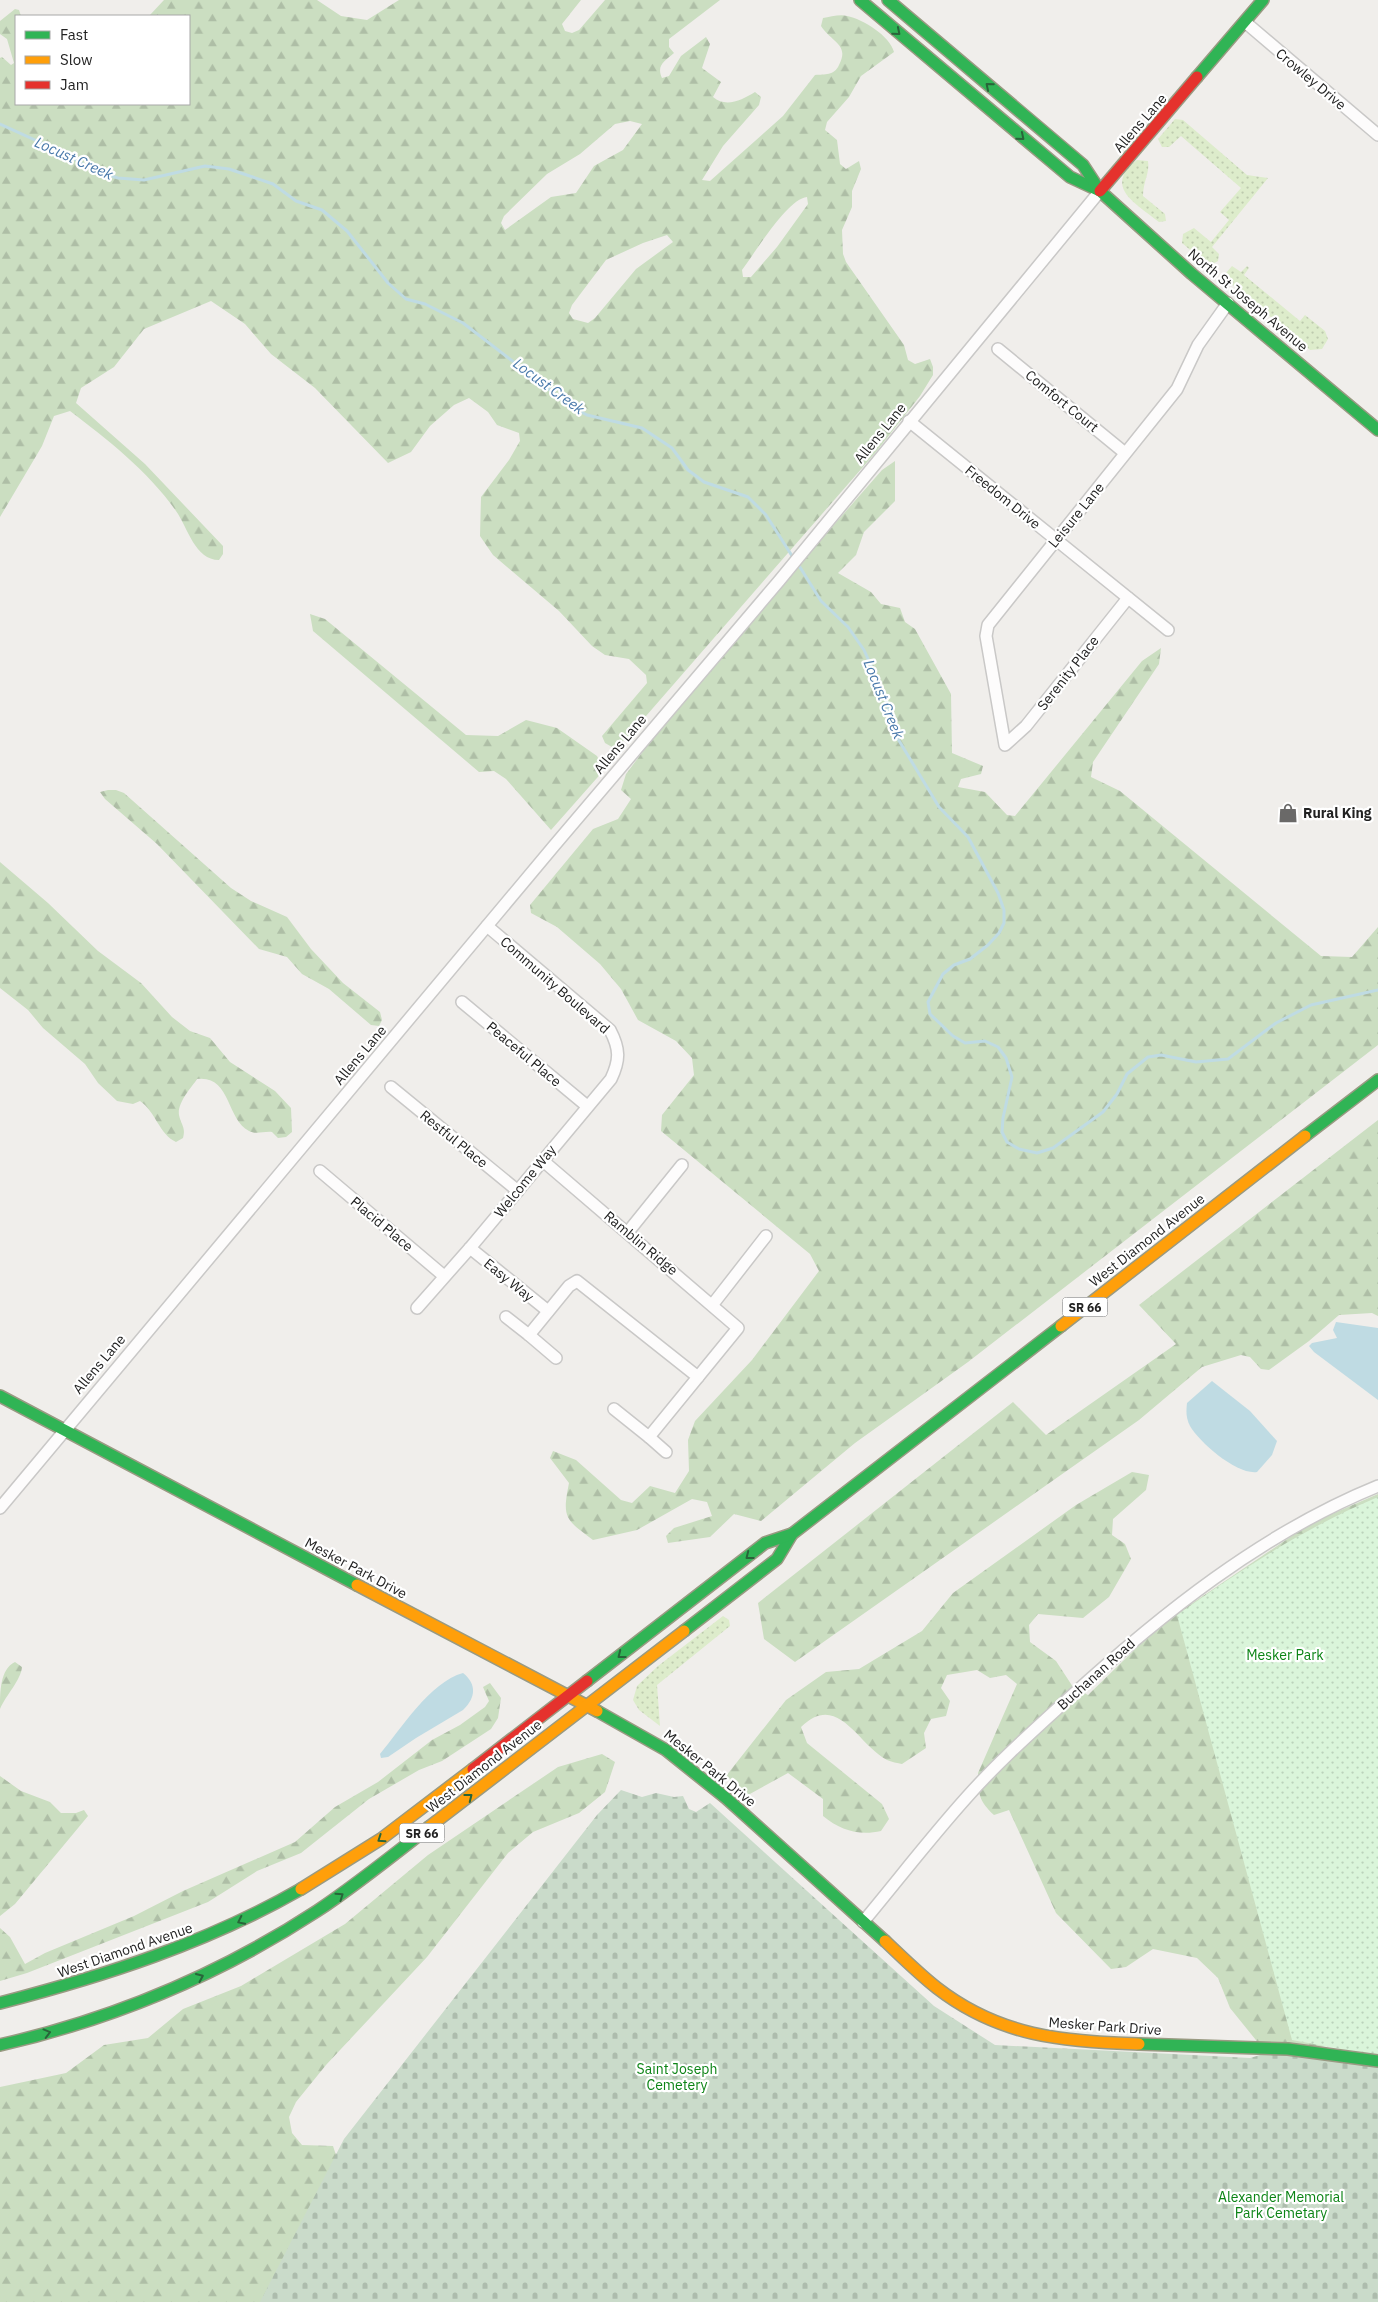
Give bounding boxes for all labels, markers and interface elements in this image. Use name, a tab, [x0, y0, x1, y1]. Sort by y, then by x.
legend	[15, 15, 190, 105]
text: Fast	[60, 25, 88, 44]
one-way arrow	[892, 26, 901, 35]
street label: Crowley Drive	[1272, 44, 1350, 114]
text: Slow	[60, 50, 93, 69]
text: Jam	[60, 75, 89, 94]
one-way arrow	[986, 83, 995, 92]
street label: Allens Lane	[1109, 90, 1171, 156]
one-way arrow	[1015, 131, 1024, 140]
water label: Locust Creek	[32, 132, 116, 184]
street label: North St Joseph Avenue	[1184, 245, 1312, 356]
water label: Locust Creek	[510, 354, 589, 418]
street label: Comfort Court	[1022, 366, 1102, 436]
street label: Allens Lane	[850, 399, 910, 467]
street label: Freedom Drive	[962, 461, 1045, 533]
street label: Leisure Lane	[1044, 478, 1108, 551]
street label: Serenity Place	[1033, 632, 1103, 714]
water label: Locust Creek	[860, 657, 909, 742]
street label: Allens Lane	[590, 710, 650, 778]
shop icon: Rural King	[1277, 802, 1299, 824]
place label: Rural King	[1303, 804, 1372, 822]
street label: Community Boulevard	[497, 933, 613, 1037]
street label: Peaceful Place	[483, 1018, 565, 1091]
street label: Allens Lane	[330, 1021, 390, 1089]
street label: Restful Place	[416, 1106, 492, 1172]
street label: Welcome Way	[490, 1141, 560, 1221]
street label: West Diamond Avenue	[1086, 1189, 1209, 1291]
street label: Placid Place	[347, 1193, 417, 1256]
street label: Ramblin Ridge	[600, 1207, 682, 1279]
street label: Easy Way	[480, 1254, 538, 1306]
road number: SR 66	[1062, 1298, 1108, 1316]
street label: Allens Lane	[69, 1330, 129, 1398]
street label: Mesker Park Drive	[302, 1533, 411, 1603]
one-way arrow	[746, 1550, 755, 1558]
street label: Buchanan Road	[1053, 1634, 1139, 1714]
park label: Mesker Park	[1246, 1646, 1324, 1664]
one-way arrow	[617, 1649, 626, 1658]
street label: West Diamond Avenue	[423, 1715, 546, 1817]
street label: Mesker Park Drive	[660, 1725, 760, 1811]
one-way arrow	[463, 1794, 473, 1803]
road number: SR 66	[400, 1824, 444, 1842]
one-way arrow	[377, 1833, 386, 1842]
one-way arrow	[334, 1893, 344, 1902]
one-way arrow	[237, 1915, 246, 1925]
street label: West Diamond Avenue	[55, 1918, 195, 1982]
one-way arrow	[195, 1973, 204, 1983]
street label: Mesker Park Drive	[1048, 2013, 1162, 2039]
one-way arrow	[43, 2028, 52, 2039]
park label: Saint Joseph Cemetery	[637, 2060, 717, 2094]
park label: Alexander Memorial Park Cemetary	[1218, 2188, 1344, 2222]

